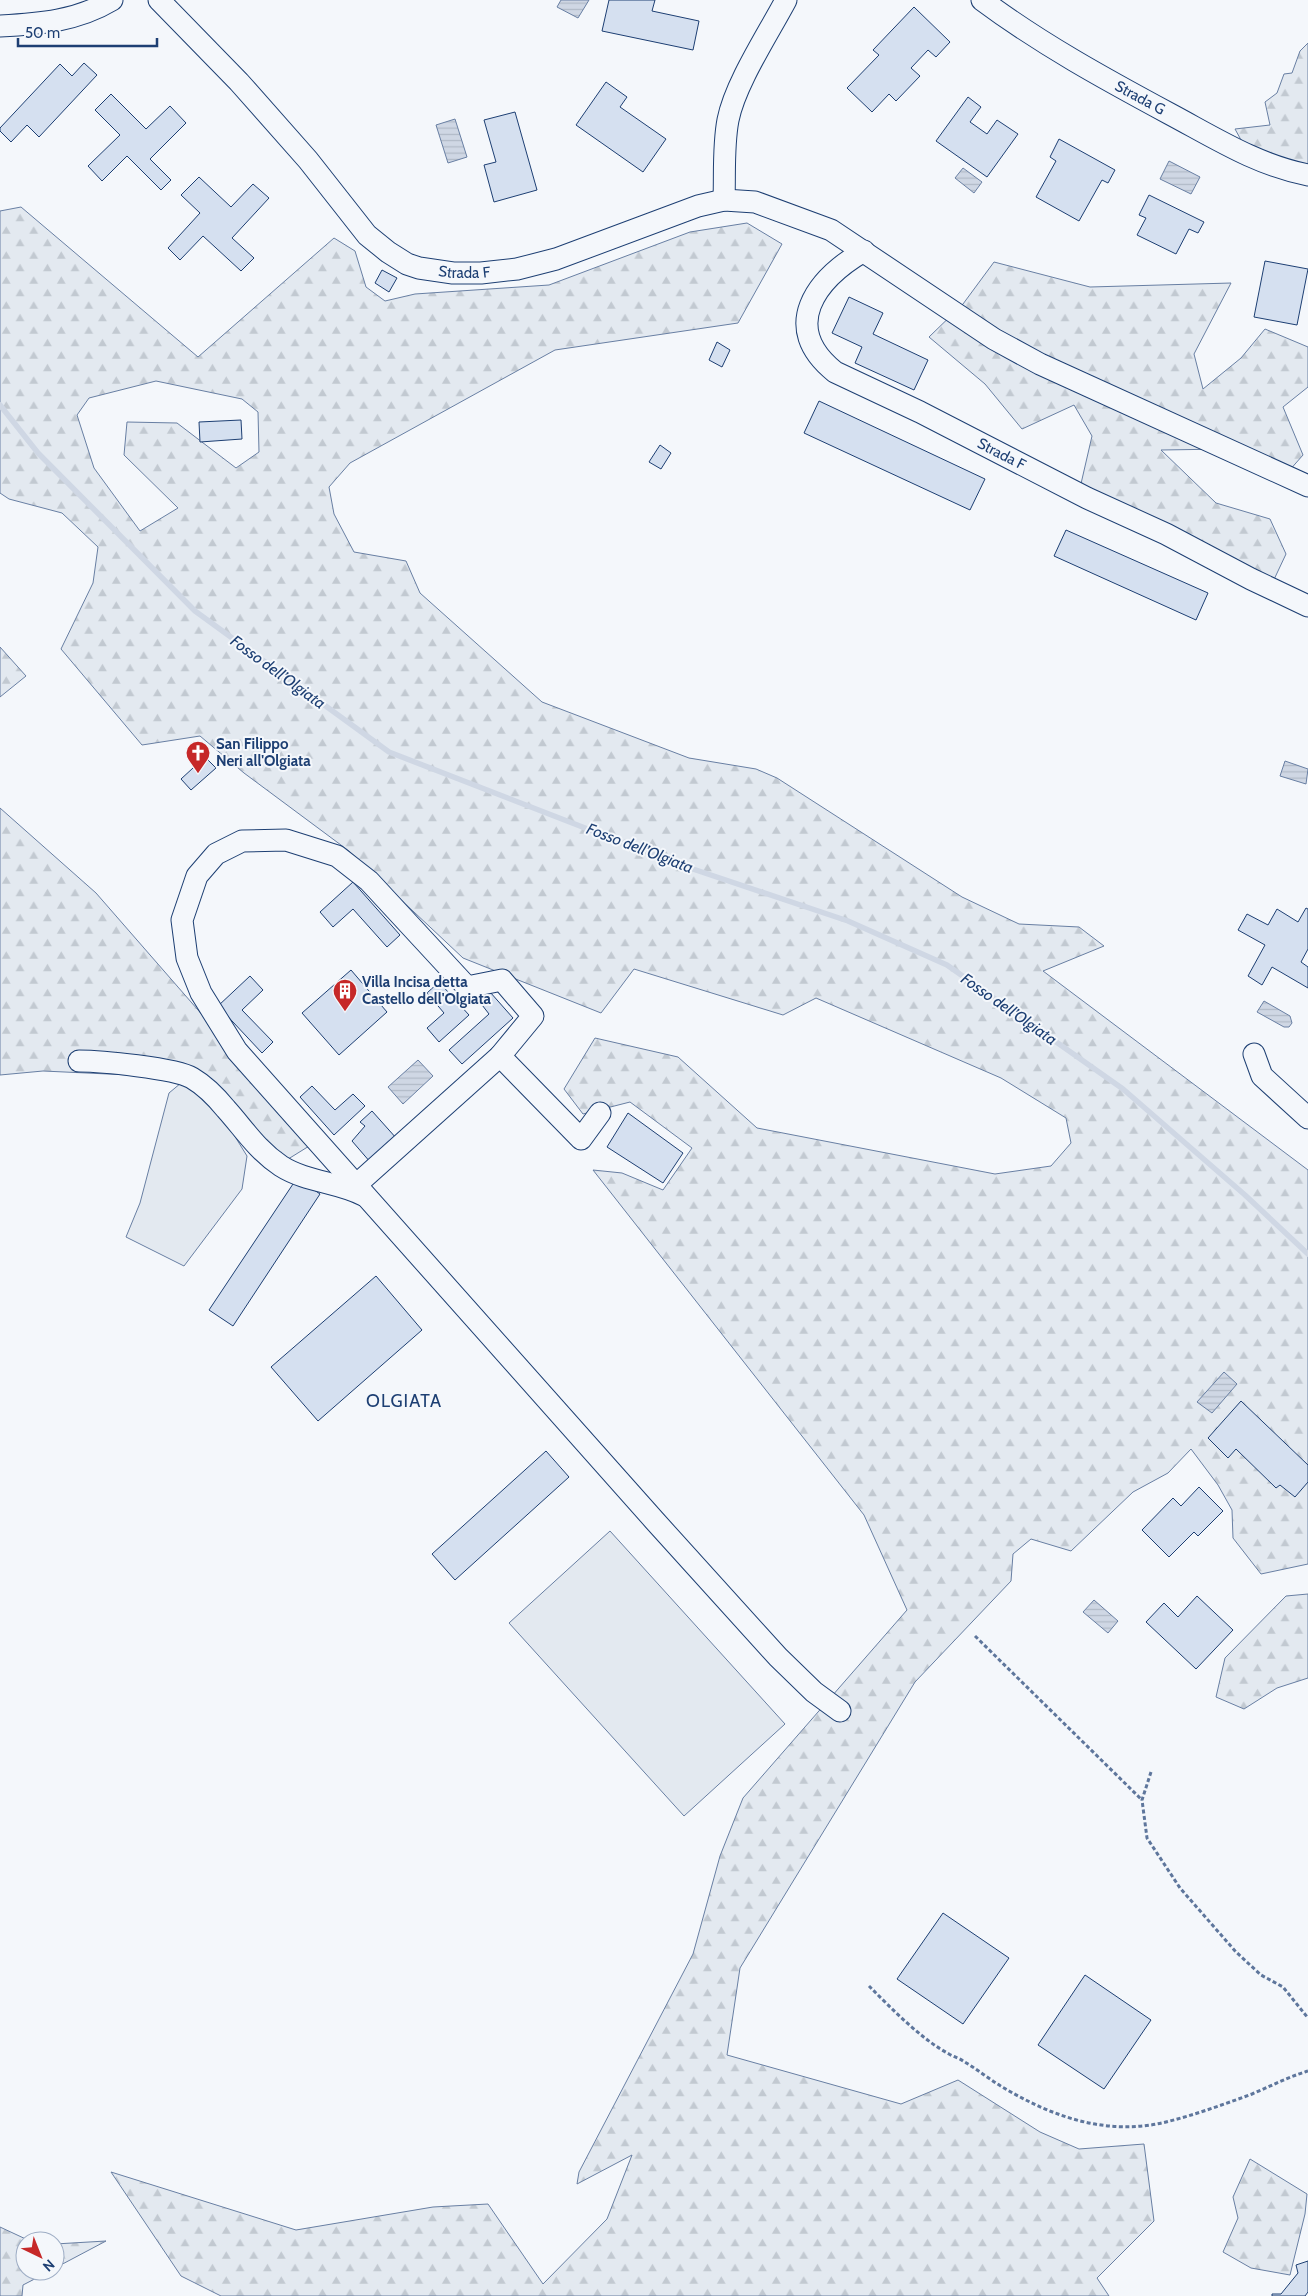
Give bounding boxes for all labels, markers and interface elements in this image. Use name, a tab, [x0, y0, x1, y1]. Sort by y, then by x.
scale bar	[18, 15, 156, 47]
text: 50 m	[25, 24, 60, 42]
street label: Strada G	[1112, 77, 1168, 119]
street label: Strada F	[437, 262, 492, 282]
street label: Strada F	[974, 434, 1029, 474]
water label: Fosso dell’Olgiata	[227, 631, 329, 713]
place label: San Filippo Neri all'Olgiata	[216, 735, 311, 770]
church icon: San Filippo Neri all'Olgiata	[185, 740, 211, 774]
water label: Fosso dell’Olgiata	[584, 819, 696, 877]
water label: Fosso dell’Olgiata	[957, 969, 1061, 1049]
place label: Villa Incisa detta Castello dell'Olgiata	[362, 973, 492, 1008]
building icon: Villa Incisa detta Castello dell'Olgiata	[332, 978, 358, 1012]
district label: OLGIATA	[366, 1390, 442, 1412]
north arrow	[15, 2231, 65, 2281]
text: N	[39, 2256, 59, 2275]

